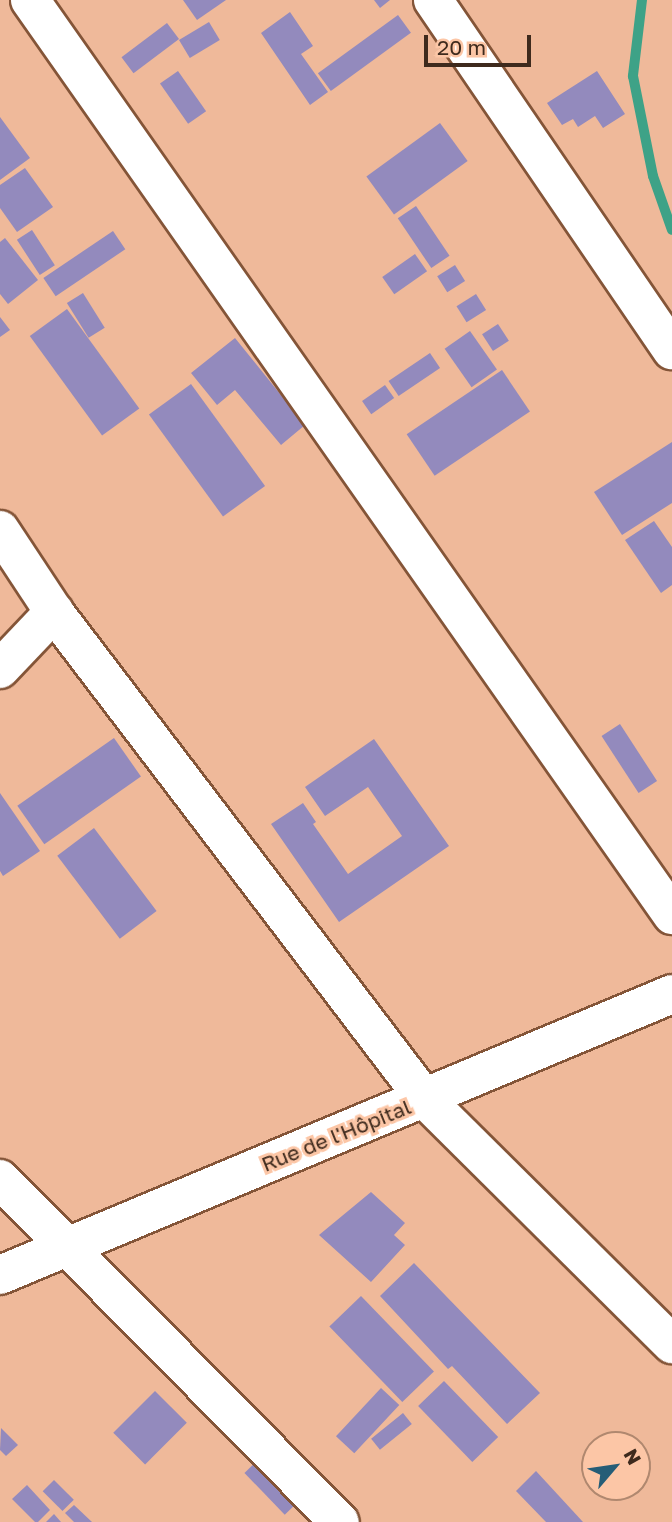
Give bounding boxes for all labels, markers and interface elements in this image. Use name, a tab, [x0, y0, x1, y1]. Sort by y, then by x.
scale bar	[427, 21, 534, 65]
text: 20 m	[437, 34, 486, 60]
street label: Rue de l'Hôpital	[258, 1094, 414, 1176]
north arrow	[581, 1431, 651, 1501]
text: N	[619, 1445, 647, 1468]

